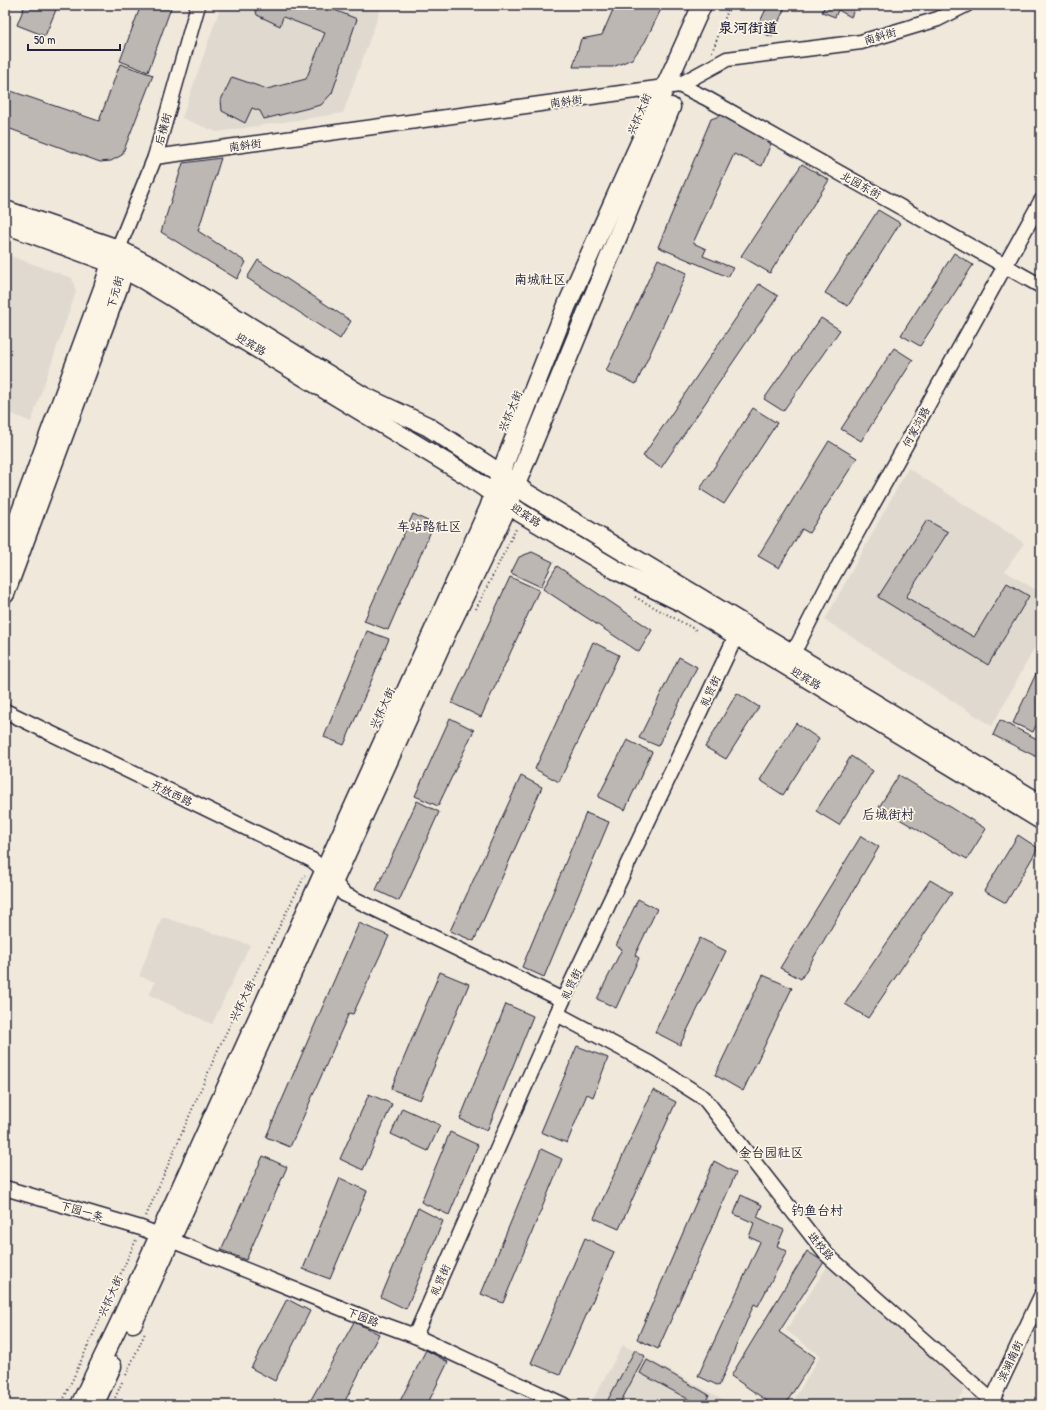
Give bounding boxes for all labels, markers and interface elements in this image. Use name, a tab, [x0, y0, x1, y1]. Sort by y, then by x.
district label: 泉河街道	[718, 17, 778, 38]
street label: 南斜街	[862, 24, 899, 47]
scale bar	[28, 26, 120, 52]
text: 50 m	[34, 31, 55, 48]
street label: 兴怀大街	[624, 90, 654, 137]
street label: 南斜街	[549, 92, 584, 110]
street label: 后横街	[152, 110, 175, 147]
street label: 南斜街	[228, 136, 263, 154]
street label: 北园东街	[838, 168, 885, 202]
district label: 南城社区	[514, 270, 566, 288]
street label: 下元街	[104, 273, 127, 310]
street label: 迎宾路	[233, 330, 269, 358]
street label: 兴怀大街	[495, 387, 525, 434]
street label: 何家沟路	[899, 404, 933, 450]
street label: 迎宾路	[508, 500, 544, 530]
district label: 车站路社区	[396, 517, 462, 535]
street label: 迎宾路	[788, 664, 824, 692]
street label: 礼贤街	[697, 672, 724, 709]
street label: 兴怀大街	[366, 684, 398, 731]
street label: 开放西路	[149, 777, 195, 809]
district label: 后城街村	[862, 805, 914, 823]
street label: 礼贤街	[558, 965, 585, 1002]
street label: 兴怀大街	[226, 977, 258, 1024]
district label: 金台园社区	[738, 1143, 804, 1161]
street label: 下园一条	[59, 1198, 105, 1224]
district label: 钓鱼台村	[791, 1201, 843, 1219]
street label: 进校路	[805, 1229, 837, 1263]
street label: 礼贤街	[427, 1261, 454, 1298]
street label: 兴怀大街	[95, 1272, 126, 1319]
street label: 下园路	[345, 1305, 381, 1329]
street label: 滨湖南街	[994, 1337, 1026, 1384]

